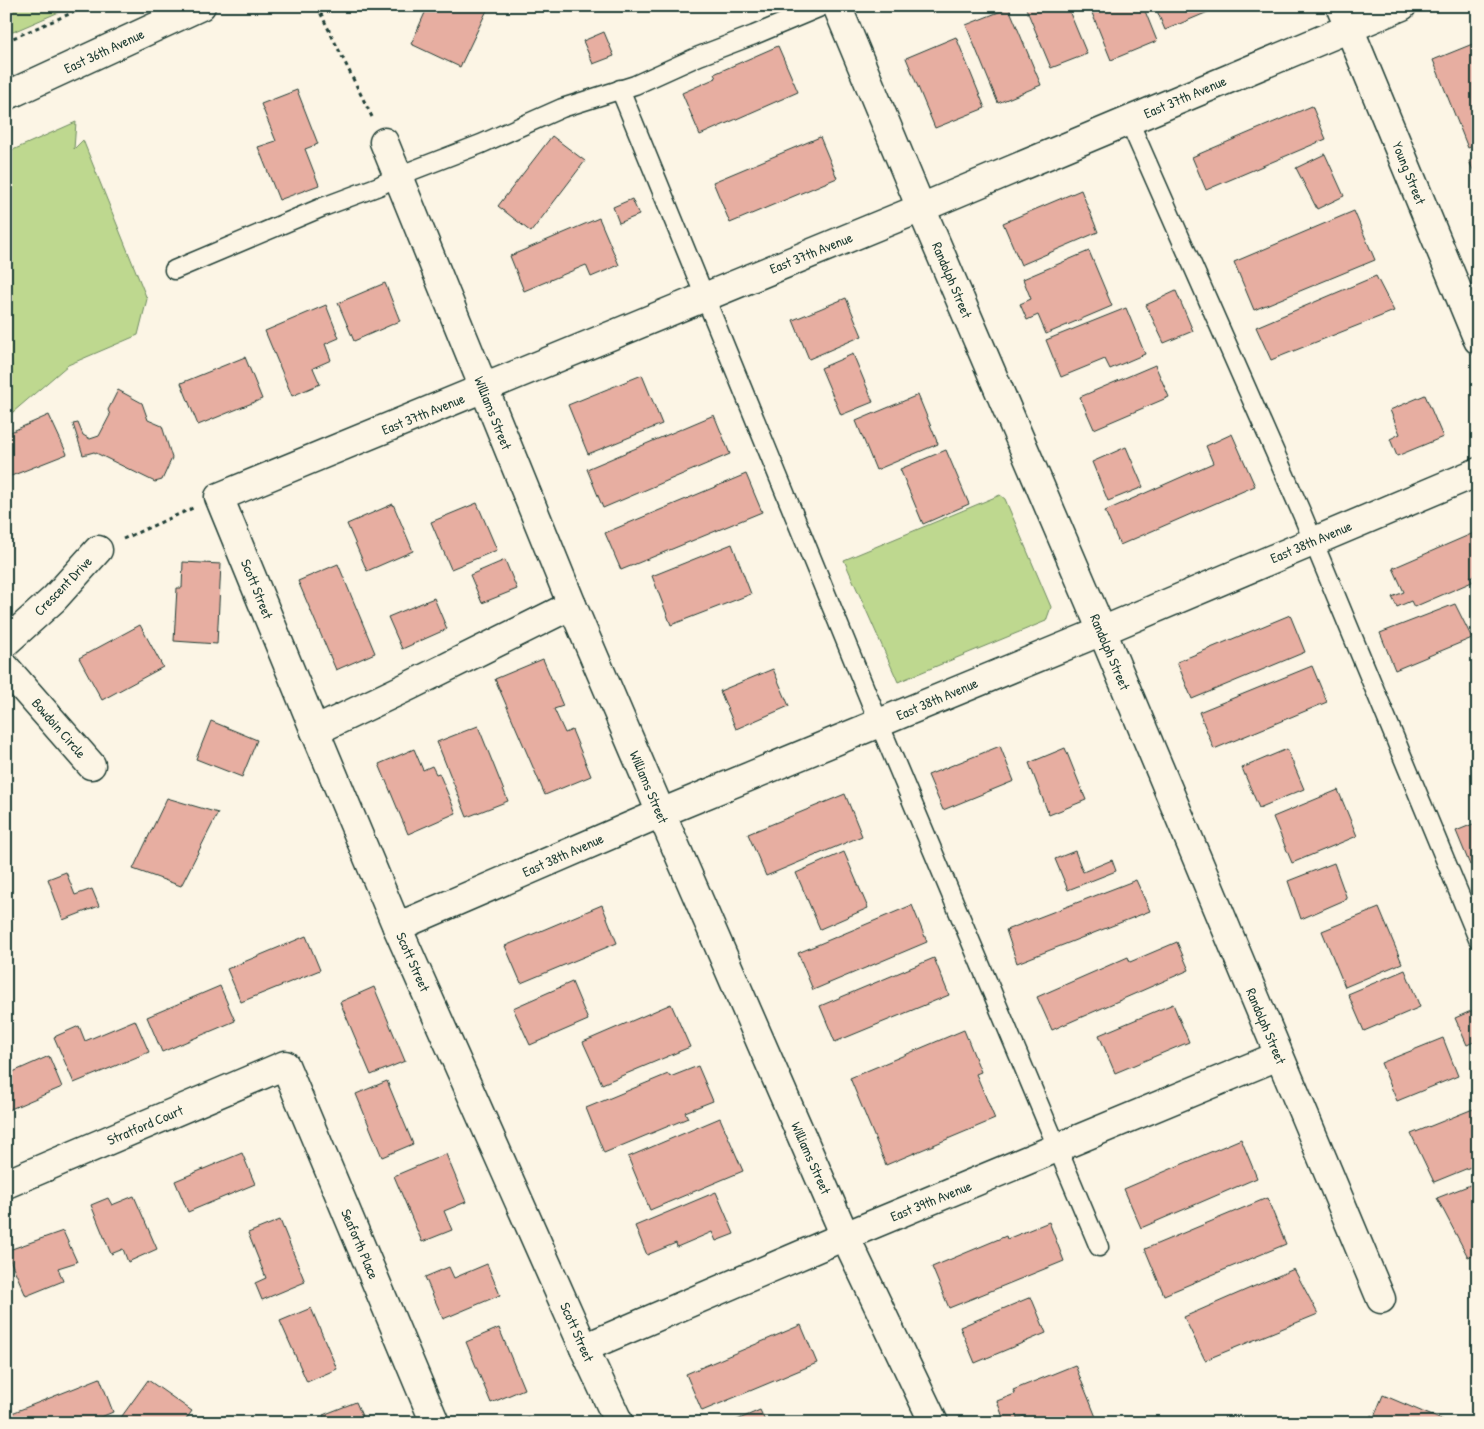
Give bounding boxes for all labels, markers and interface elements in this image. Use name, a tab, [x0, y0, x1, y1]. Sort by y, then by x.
street label: East 36th Avenue	[61, 24, 147, 77]
street label: East 37th Avenue	[1141, 70, 1229, 122]
street label: Young Street	[1387, 139, 1431, 207]
street label: East 37th Avenue	[767, 227, 855, 278]
street label: Randolph Street	[927, 239, 977, 321]
street label: Williams Street	[470, 373, 517, 452]
street label: East 37th Avenue	[379, 388, 467, 439]
street label: East 38th Avenue	[1267, 516, 1355, 567]
street label: Crescent Drive	[29, 552, 96, 619]
street label: Scott Street	[237, 556, 278, 622]
street label: Randolph Street	[1085, 611, 1135, 693]
street label: East 38th Avenue	[893, 673, 981, 724]
street label: Bowdoin Circle	[28, 694, 91, 762]
street label: Williams Street	[626, 748, 673, 826]
street label: East 38th Avenue	[519, 828, 607, 881]
street label: Scott Street	[392, 929, 435, 995]
street label: Randolph Street	[1241, 985, 1291, 1067]
street label: Stratford Court	[104, 1100, 186, 1149]
street label: Williams Street	[787, 1119, 836, 1197]
street label: East 39th Avenue	[887, 1175, 975, 1225]
street label: Seaforth Place	[337, 1206, 384, 1282]
street label: Scott Street	[556, 1299, 599, 1365]

